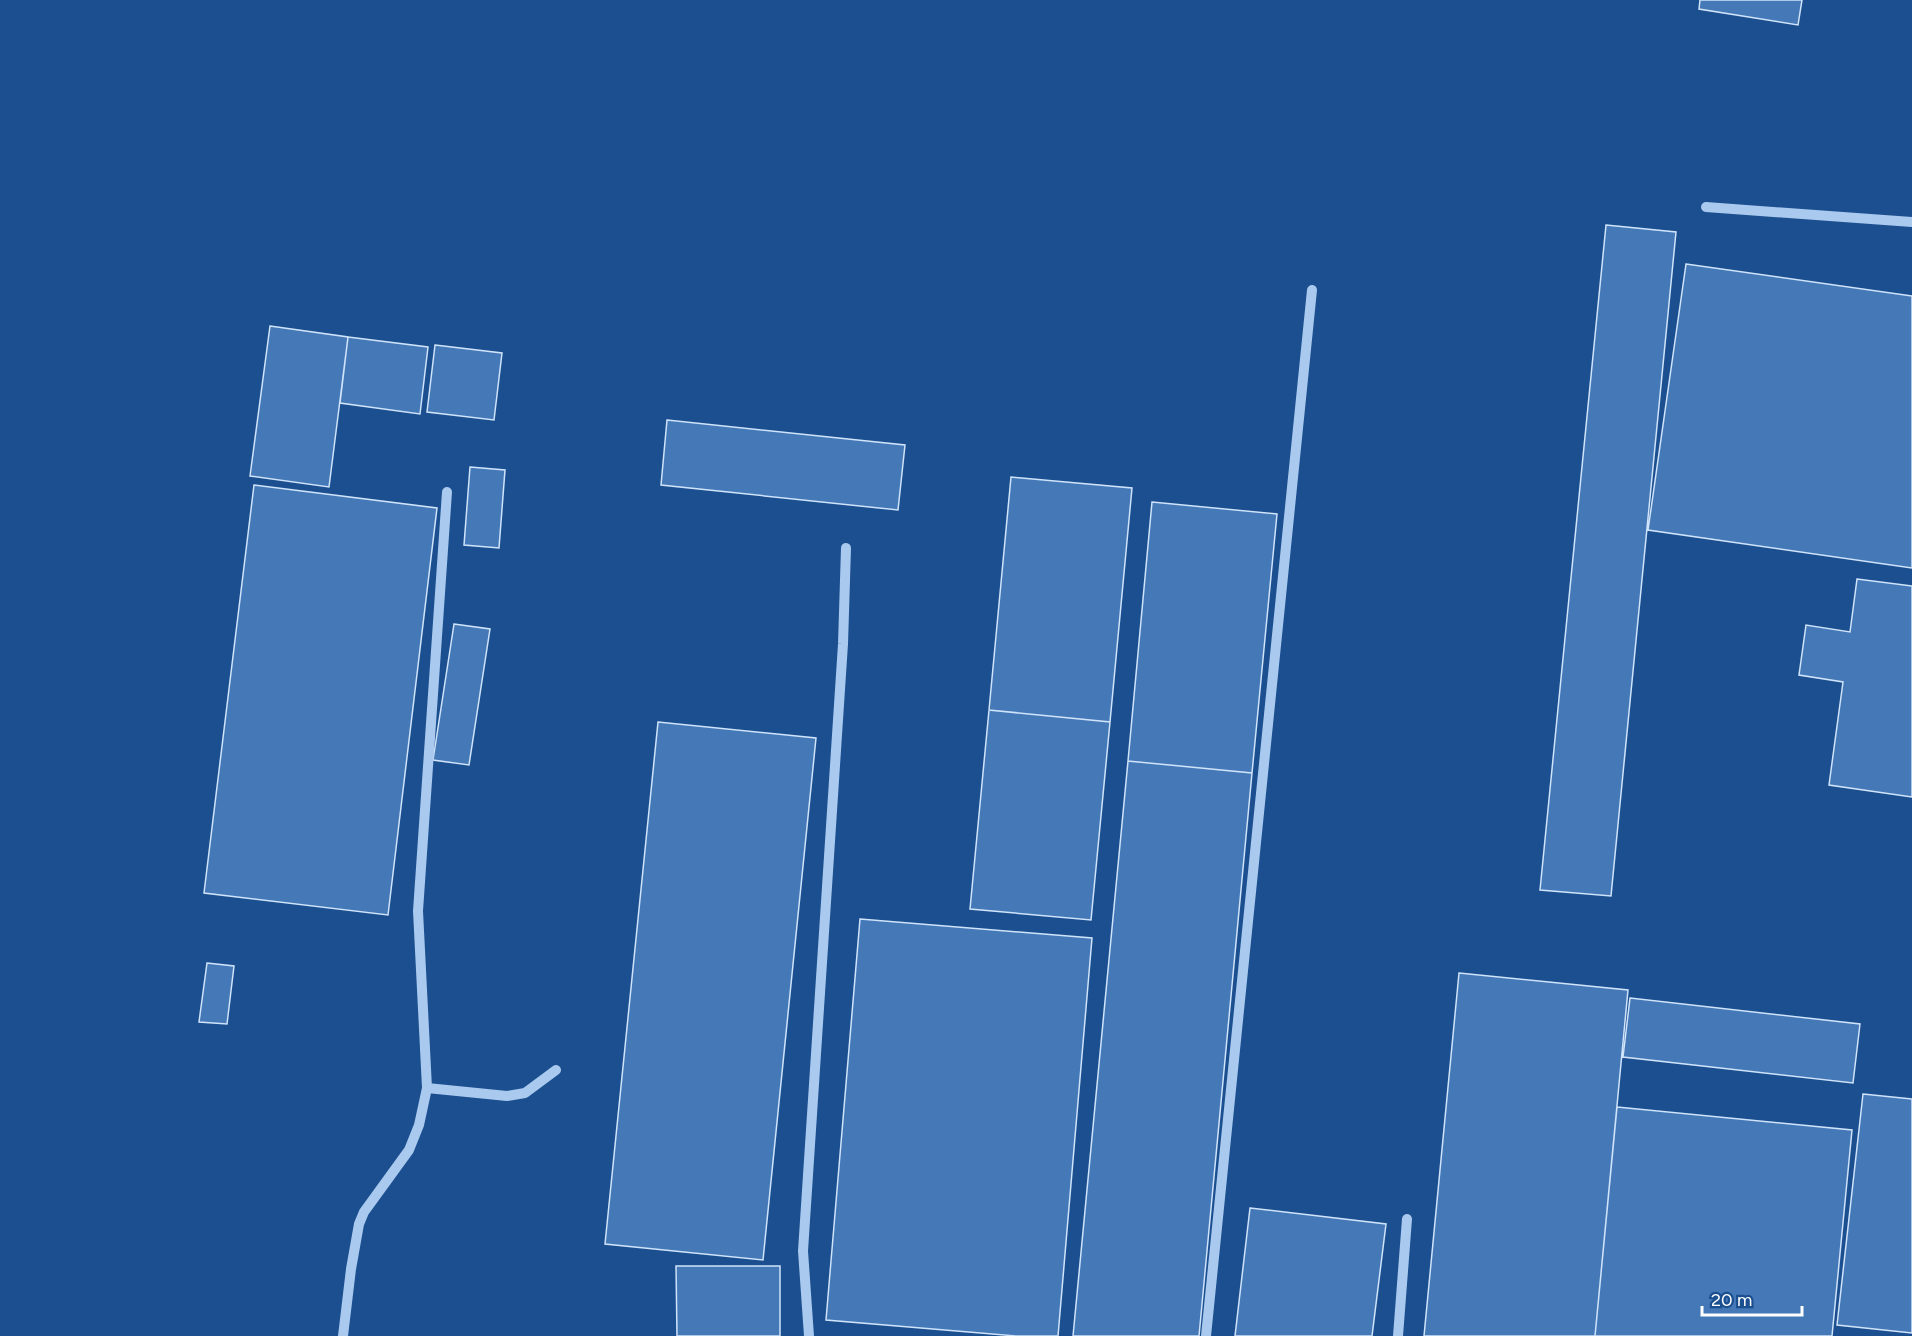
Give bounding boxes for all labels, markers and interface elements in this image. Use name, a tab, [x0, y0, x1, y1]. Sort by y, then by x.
scale bar	[1702, 1279, 1802, 1317]
text: 20 m	[1711, 1289, 1752, 1311]

